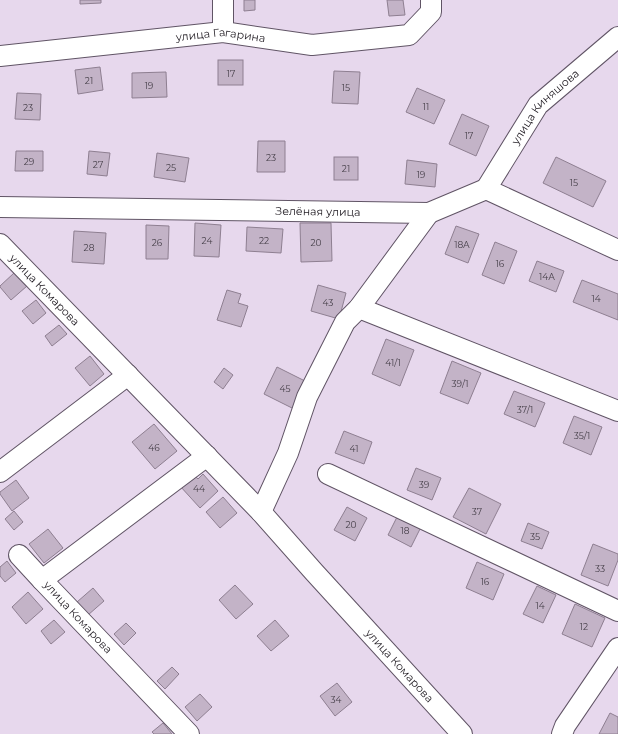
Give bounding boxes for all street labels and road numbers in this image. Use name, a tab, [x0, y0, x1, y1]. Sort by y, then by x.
street label: улица Гагарина	[174, 25, 266, 45]
street label: улица Киняшова	[508, 66, 582, 148]
street label: Зелёная улица	[275, 204, 361, 219]
street label: улица Комарова	[6, 250, 83, 329]
street label: улица Комарова	[40, 577, 115, 656]
street label: улица Комарова	[362, 625, 437, 705]

